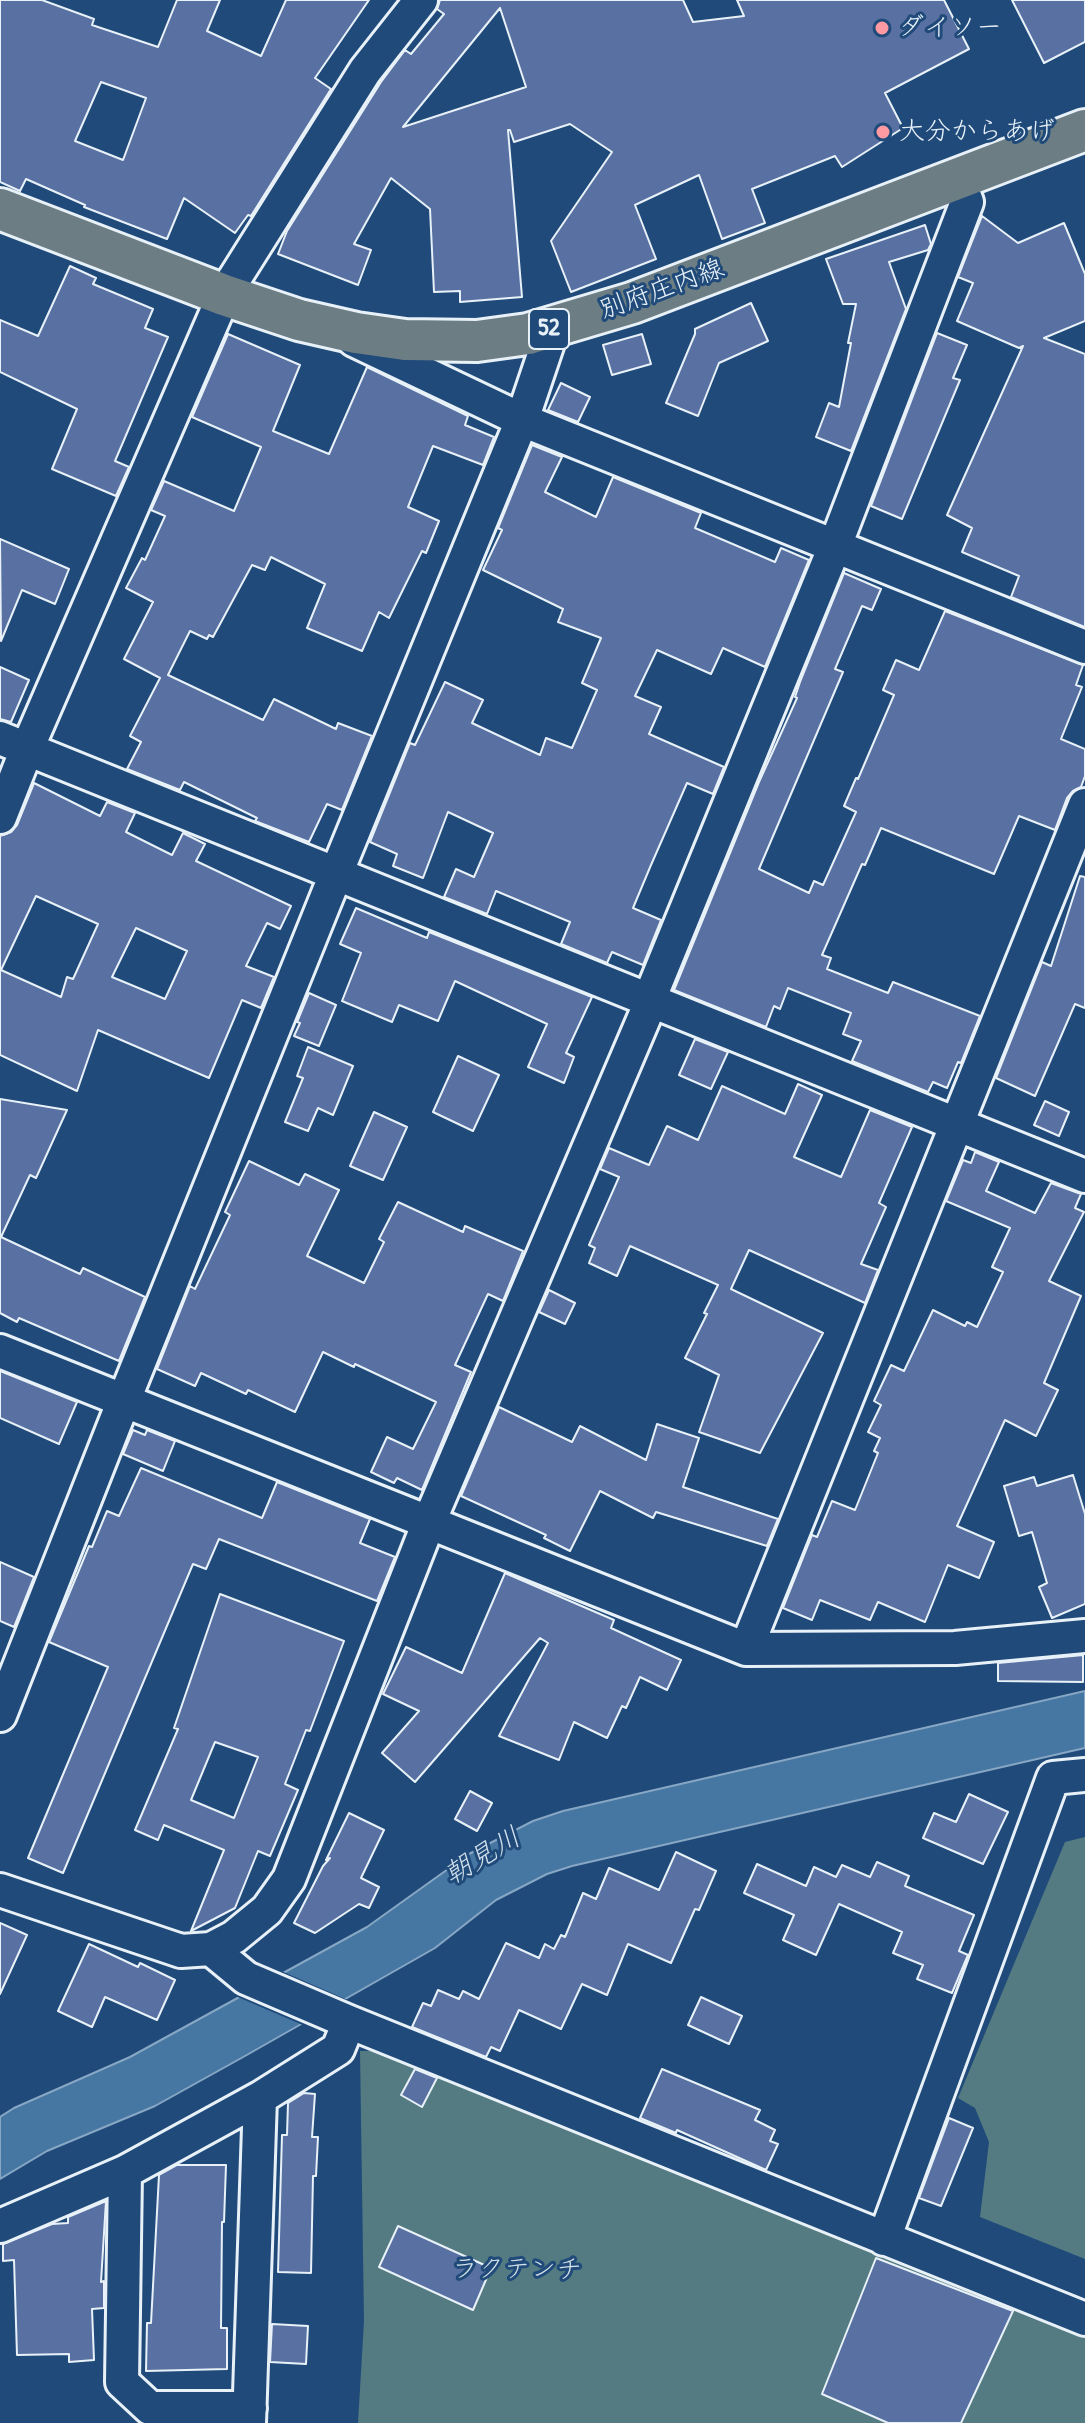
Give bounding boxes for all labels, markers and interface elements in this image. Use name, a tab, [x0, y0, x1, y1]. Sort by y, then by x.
place label: ダイソー	[898, 12, 1002, 44]
marker: ダイソー	[873, 19, 891, 37]
place label: 大分からあげ	[899, 116, 1055, 148]
marker: 大分からあげ	[874, 123, 892, 141]
street label: 別府庄内線	[596, 253, 728, 327]
road number: 52	[529, 309, 569, 349]
water label: 朝見川	[438, 1821, 528, 1893]
park label: ラクテンチ	[452, 2254, 582, 2286]

